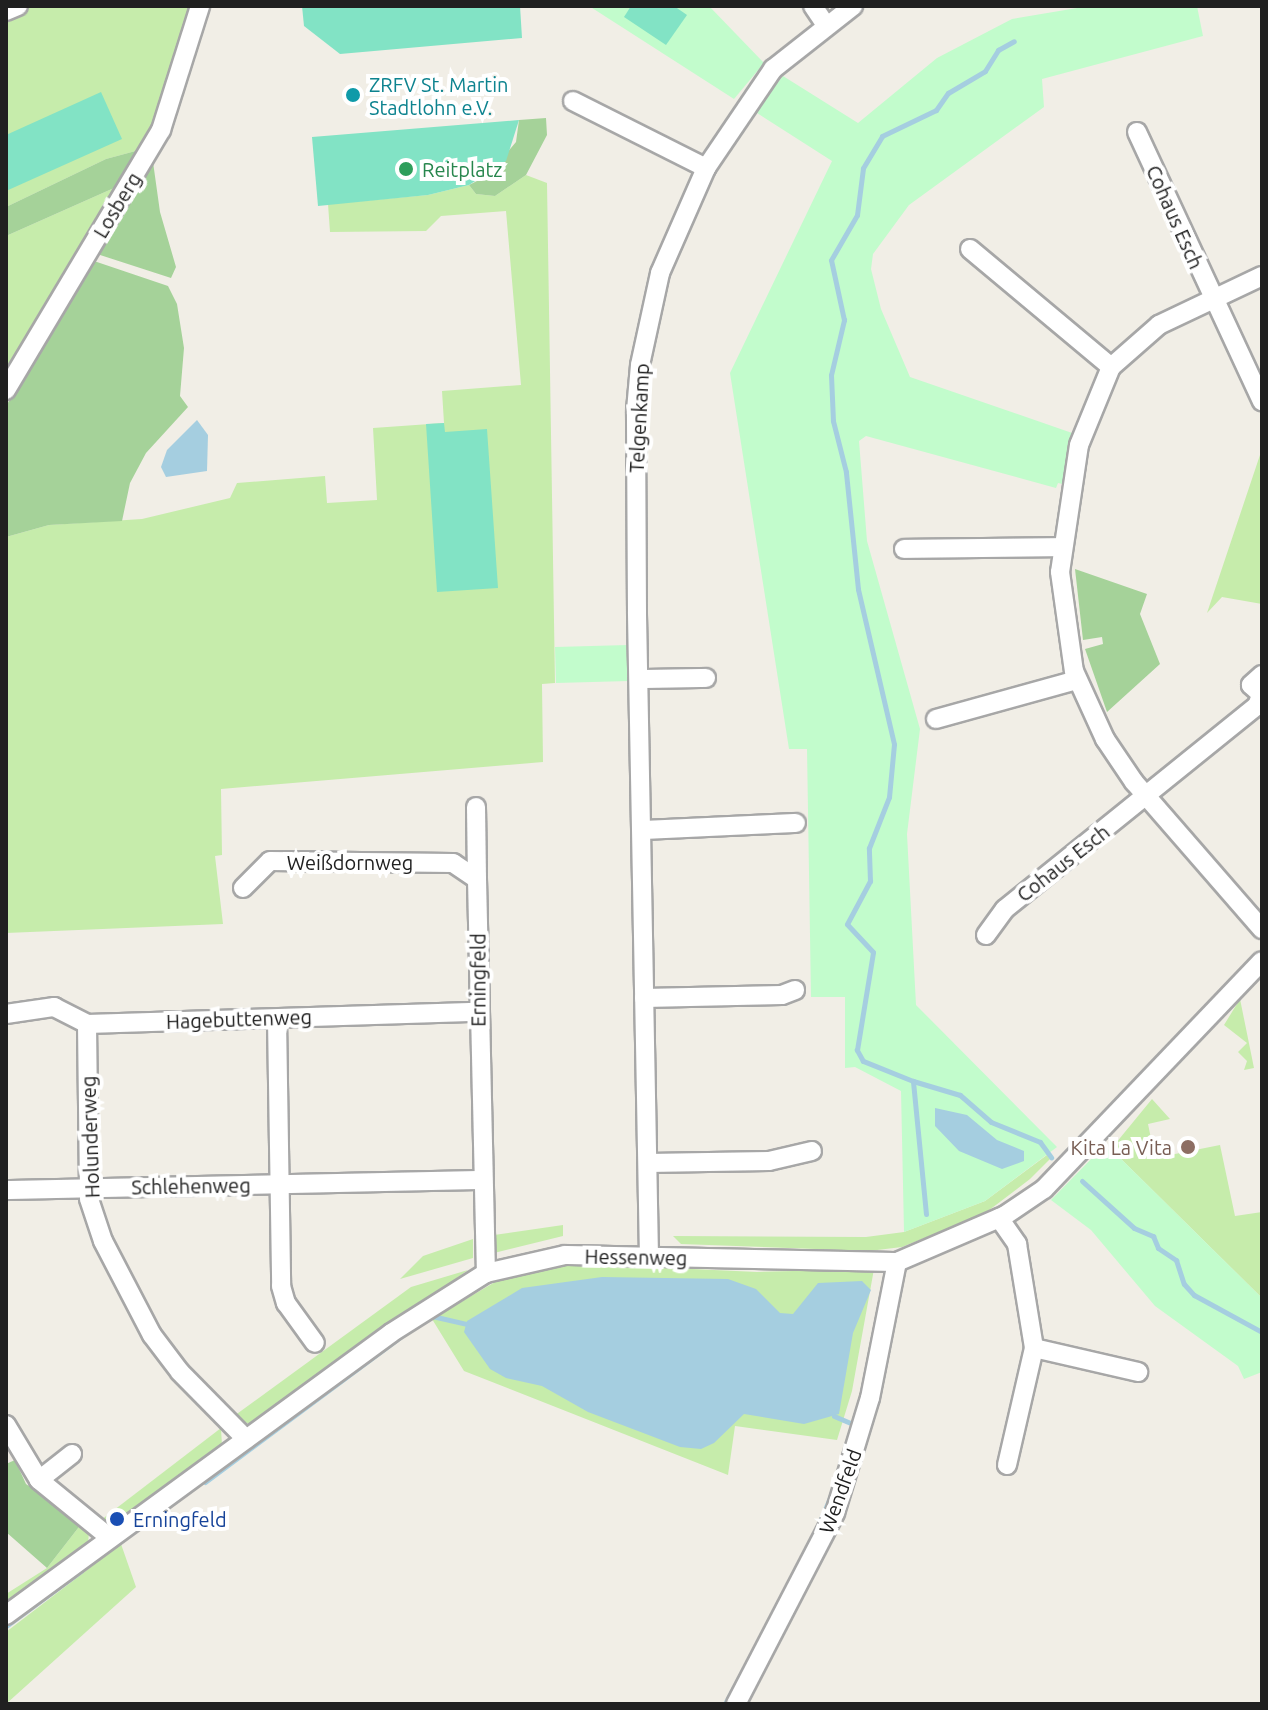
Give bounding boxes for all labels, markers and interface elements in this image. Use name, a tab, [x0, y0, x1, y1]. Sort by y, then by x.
place label: ZRFV St. Martin Stadtlohn e.V.	[369, 72, 508, 119]
marker: ZRFV St. Martin Stadtlohn e.V.	[344, 86, 362, 104]
place label: Reitplatz	[422, 157, 502, 181]
marker: Reitplatz	[397, 160, 415, 178]
street label: Cohaus Esch	[1141, 161, 1209, 273]
street label: Losberg	[88, 168, 146, 242]
street label: Telgenkamp	[624, 363, 654, 473]
street label: Cohaus Esch	[1012, 819, 1114, 907]
street label: Weißdornweg	[287, 850, 413, 874]
street label: Erningfeld	[466, 933, 490, 1027]
street label: Hagebuttenweg	[166, 1004, 312, 1034]
street label: Holunderweg	[76, 1075, 104, 1199]
place label: Kita La Vita	[1071, 1135, 1172, 1159]
marker: Kita La Vita	[1179, 1138, 1197, 1156]
street label: Schlehenweg	[131, 1173, 251, 1199]
street label: Hessenweg	[584, 1244, 688, 1270]
street label: Wendfeld	[814, 1446, 866, 1536]
place label: Erningfeld	[133, 1507, 227, 1531]
marker: Erningfeld	[108, 1510, 126, 1528]

